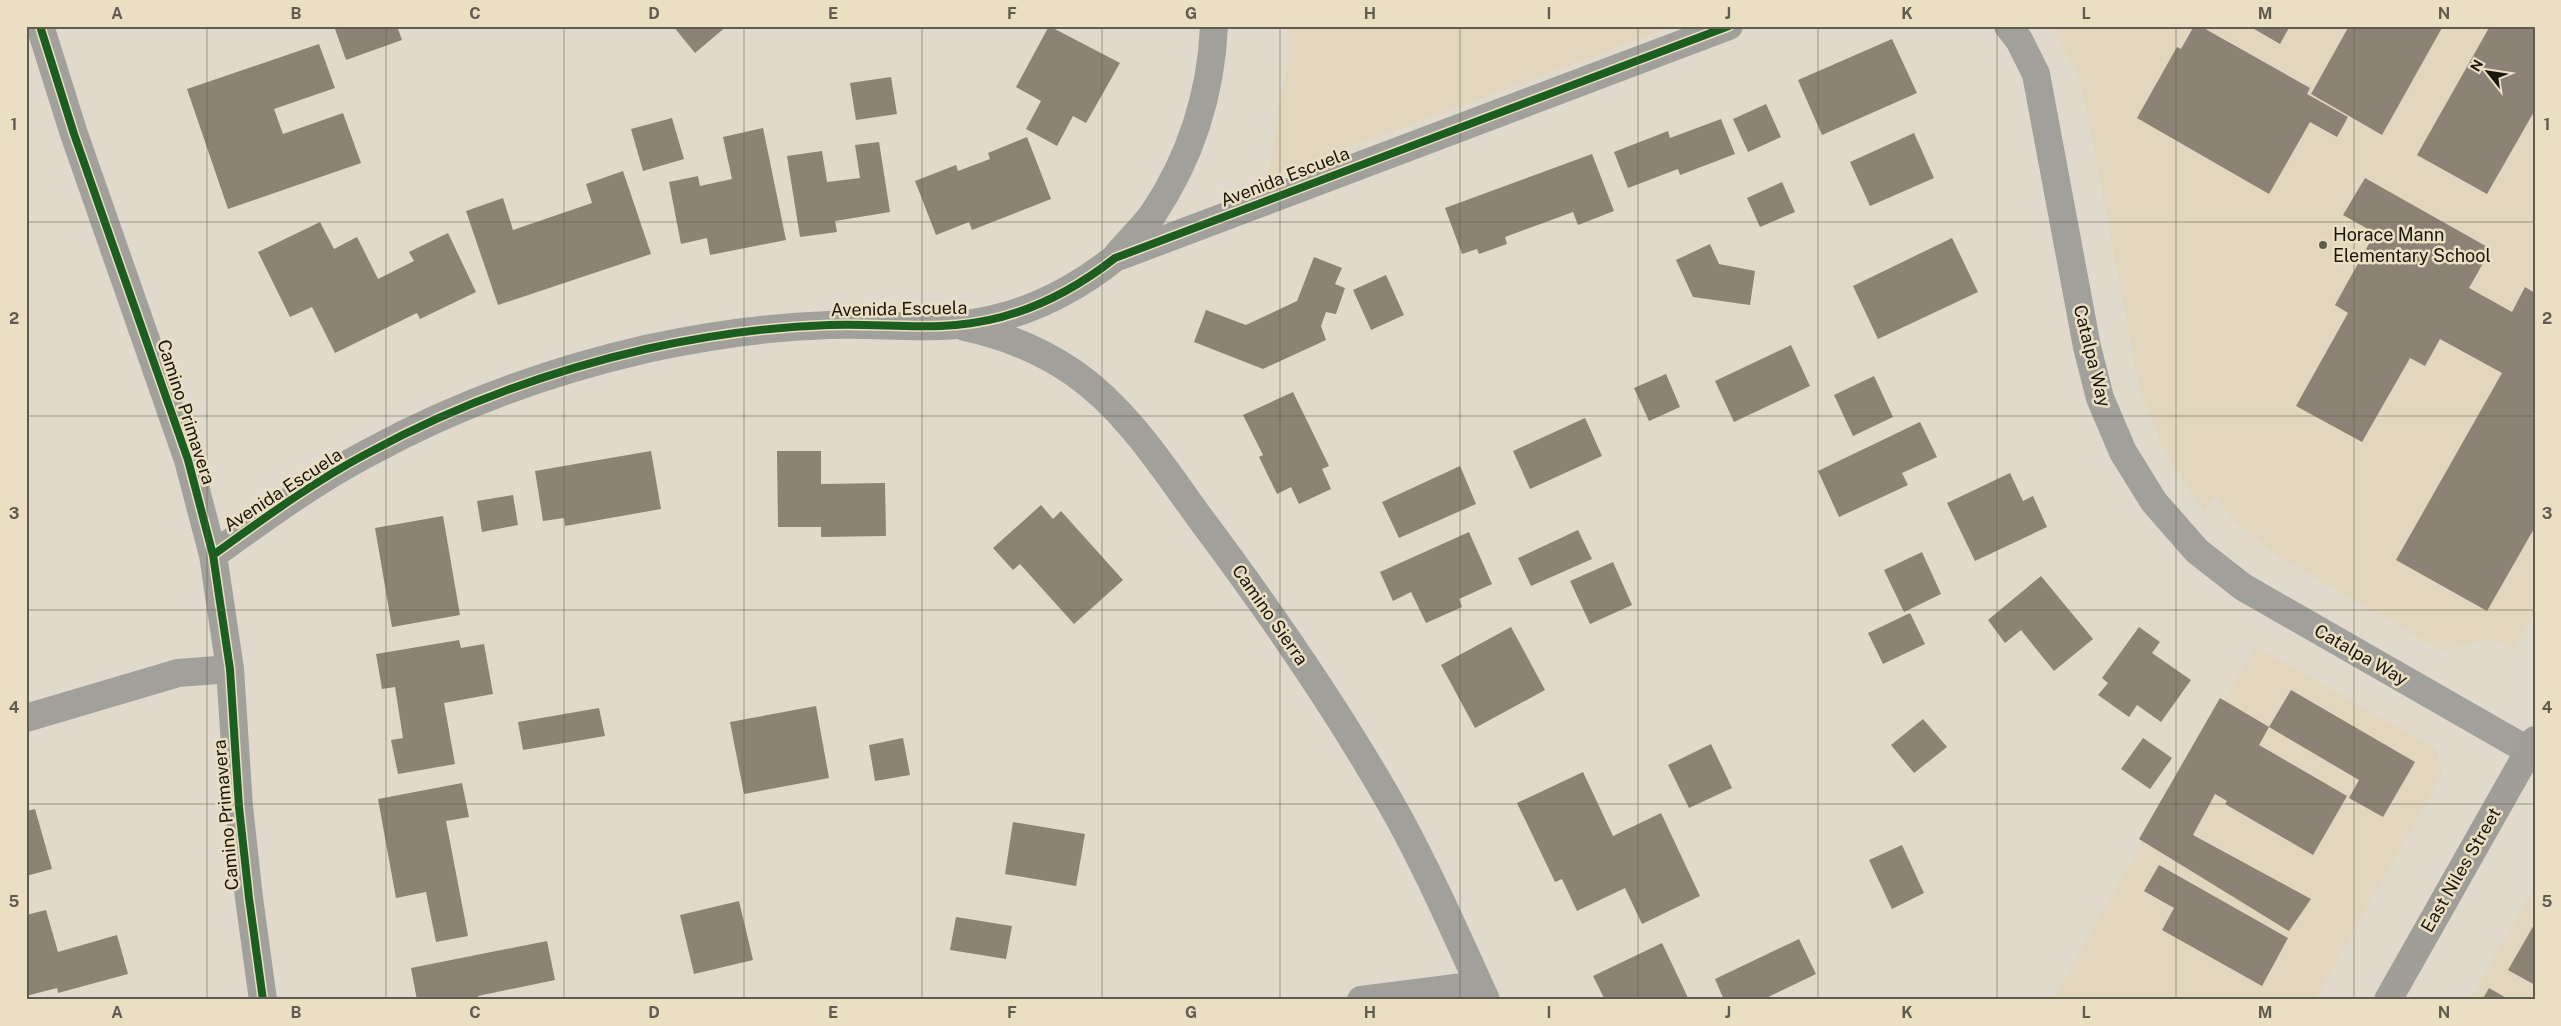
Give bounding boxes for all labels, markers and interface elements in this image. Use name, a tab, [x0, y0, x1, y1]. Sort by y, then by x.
text: A	[111, 4, 123, 23]
text: B	[291, 4, 302, 23]
text: C	[469, 4, 481, 23]
text: D	[648, 4, 660, 23]
text: E	[828, 4, 838, 23]
text: F	[1007, 4, 1017, 23]
text: G	[1185, 4, 1197, 23]
text: H	[1364, 4, 1376, 23]
text: I	[1547, 4, 1551, 23]
text: J	[1725, 4, 1731, 23]
text: K	[1901, 4, 1913, 23]
text: L	[2081, 4, 2091, 23]
text: M	[2258, 4, 2272, 23]
text: N	[2438, 4, 2450, 23]
north arrow	[2464, 48, 2514, 98]
text: N	[2467, 57, 2486, 74]
text: 1	[11, 115, 17, 134]
text: 1	[2544, 115, 2550, 134]
street label: Avenida Escuela	[1217, 142, 1352, 211]
place label: Horace Mann Elementary School	[2333, 224, 2491, 266]
marker: Horace Mann Elementary School	[2317, 239, 2329, 251]
street label: Avenida Escuela	[831, 297, 967, 320]
street label: Catalpa Way	[2070, 303, 2115, 409]
text: 2	[9, 309, 19, 328]
text: 2	[2542, 309, 2552, 328]
street label: Camino Primavera	[153, 337, 220, 487]
street label: Avenida Escuela	[220, 444, 346, 536]
text: 3	[9, 504, 19, 523]
text: 3	[2542, 504, 2552, 523]
street label: Camino Sierra	[1228, 561, 1313, 669]
street label: Catalpa Way	[2311, 619, 2412, 690]
text: 4	[9, 698, 20, 717]
text: 4	[2542, 698, 2553, 717]
street label: Camino Primavera	[208, 739, 243, 891]
street label: East Niles Street	[2416, 804, 2505, 936]
text: 5	[9, 892, 20, 911]
text: 5	[2542, 892, 2553, 911]
text: A	[111, 1003, 123, 1022]
text: B	[291, 1003, 302, 1022]
text: C	[469, 1003, 481, 1022]
text: D	[648, 1003, 660, 1022]
text: E	[828, 1003, 838, 1022]
text: F	[1007, 1003, 1017, 1022]
text: G	[1185, 1003, 1197, 1022]
text: H	[1364, 1003, 1376, 1022]
text: I	[1547, 1003, 1551, 1022]
text: J	[1725, 1003, 1731, 1022]
text: K	[1901, 1003, 1913, 1022]
text: L	[2081, 1003, 2091, 1022]
text: M	[2258, 1003, 2272, 1022]
text: N	[2438, 1003, 2450, 1022]

